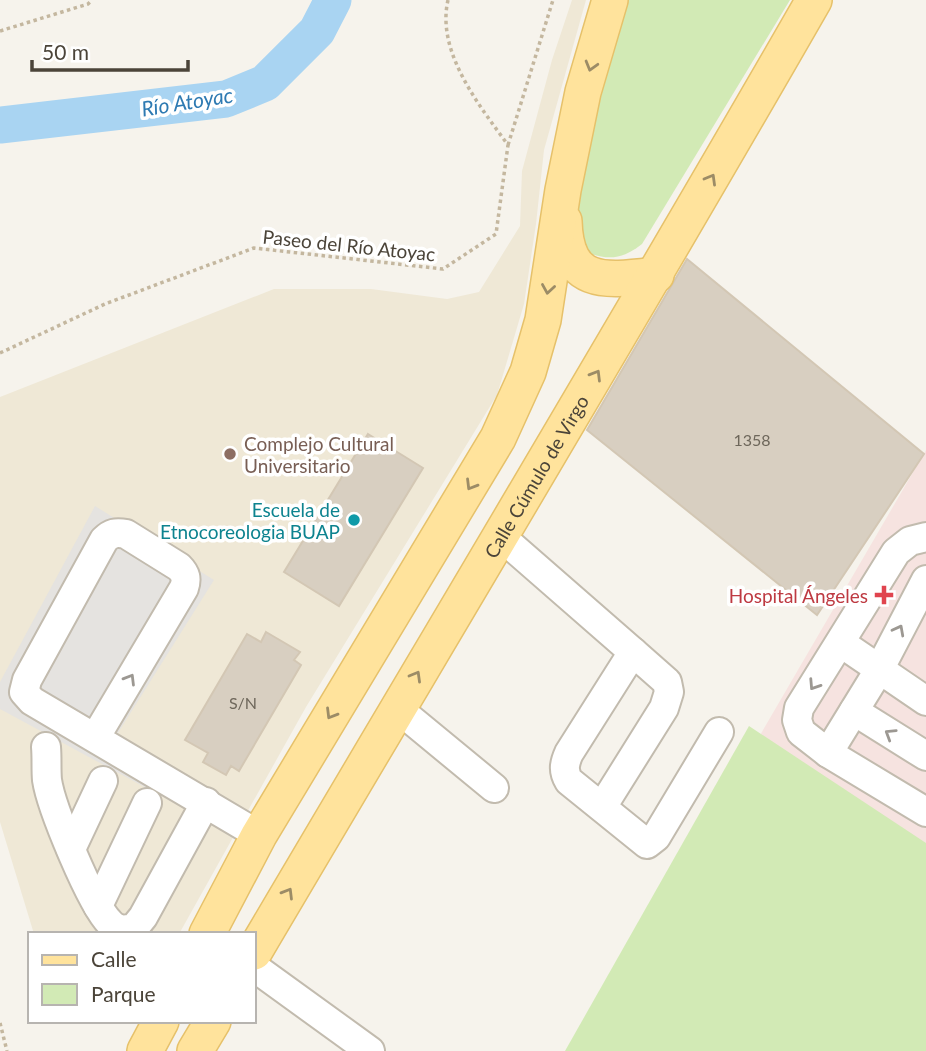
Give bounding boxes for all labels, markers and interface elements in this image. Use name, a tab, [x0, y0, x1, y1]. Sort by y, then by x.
scale bar	[32, 28, 187, 72]
text: 50 m	[42, 39, 89, 64]
one-way arrow	[584, 59, 599, 71]
water label: Río Atoyac	[139, 81, 235, 121]
one-way arrow	[703, 174, 716, 187]
street label: Paseo del Río Atoyac	[262, 224, 436, 266]
one-way arrow	[541, 283, 556, 295]
one-way arrow	[587, 370, 600, 383]
street label: Calle Cúmulo de Virgo	[479, 391, 593, 562]
house number: 1358	[733, 430, 771, 449]
place label: Complejo Cultural Universitario	[244, 432, 394, 477]
marker: Complejo Cultural Universitario	[222, 446, 238, 462]
one-way arrow	[466, 477, 479, 490]
place label: Escuela de Etnocoreologia BUAP	[160, 498, 340, 543]
marker: Escuela de Etnocoreologia BUAP	[346, 512, 362, 528]
place label: Hospital Ángeles	[729, 584, 868, 607]
marker: Hospital Ángeles	[874, 585, 894, 605]
one-way arrow	[891, 625, 905, 638]
one-way arrow	[408, 670, 421, 683]
one-way arrow	[121, 673, 134, 686]
one-way arrow	[810, 677, 823, 690]
house number: S/N	[229, 693, 257, 712]
one-way arrow	[326, 707, 339, 720]
one-way arrow	[885, 729, 898, 742]
one-way arrow	[280, 887, 293, 900]
legend	[28, 932, 256, 1023]
text: Calle	[91, 946, 136, 971]
text: Parque	[91, 981, 156, 1006]

